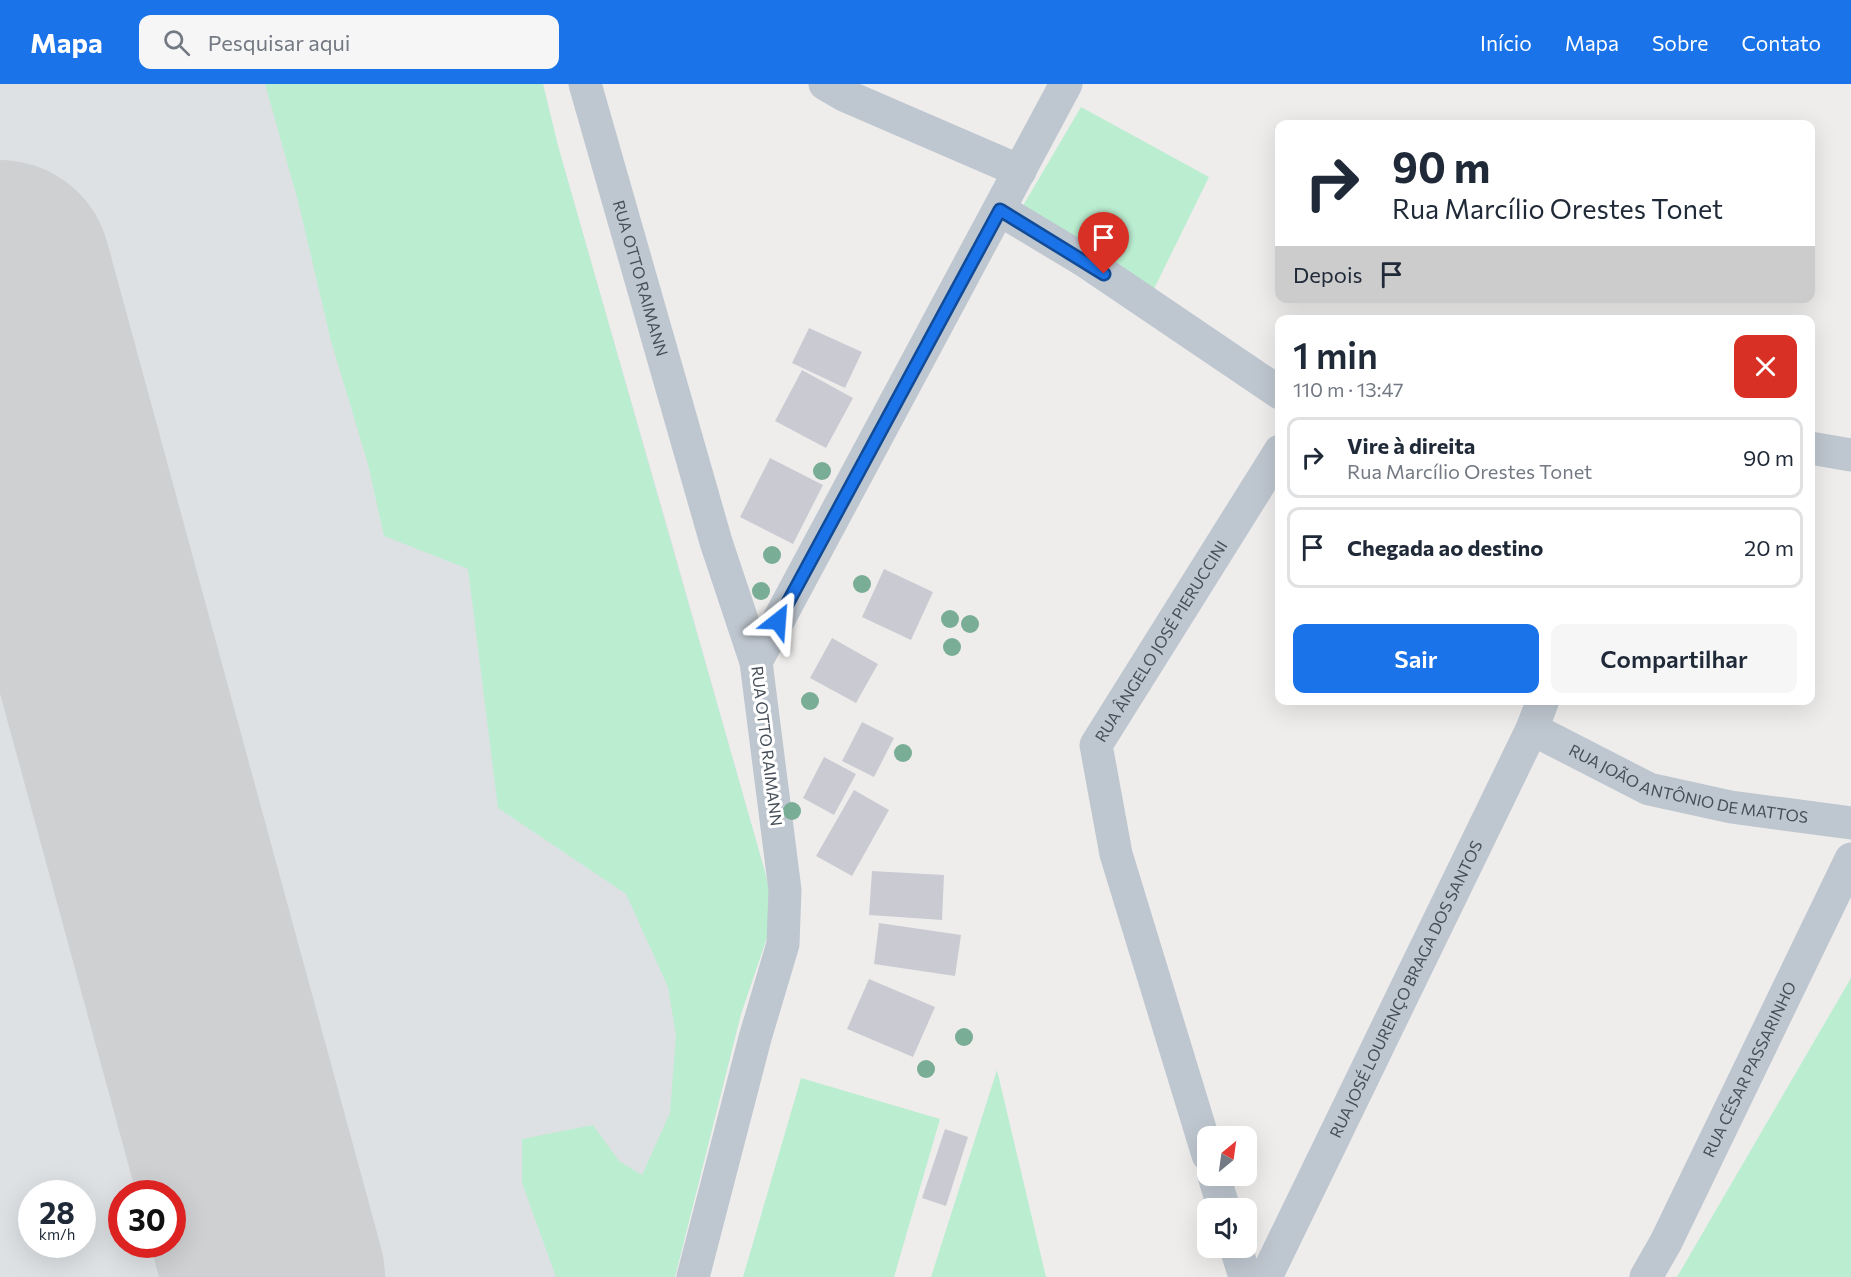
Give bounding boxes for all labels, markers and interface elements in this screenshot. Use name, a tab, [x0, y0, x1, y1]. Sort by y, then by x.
search box	[139, 15, 559, 69]
text: Mapa	[30, 25, 103, 59]
icon: search	[160, 26, 193, 59]
text: Pesquisar aqui	[208, 29, 350, 56]
text: Início	[1480, 30, 1532, 55]
text: Mapa	[1565, 30, 1619, 55]
text: Sobre	[1652, 30, 1708, 55]
text: Contato	[1741, 30, 1821, 55]
text: 90 m	[1392, 140, 1491, 192]
icon: right	[1293, 144, 1371, 222]
text: Rua Marcílio Orestes Tonet	[1392, 192, 1723, 225]
street label: RUA OTTO RAIMANN	[610, 198, 672, 358]
pin	[1078, 212, 1129, 274]
icon: arrive	[1087, 221, 1120, 254]
icon: arrive	[1375, 258, 1408, 291]
text: Depois	[1293, 261, 1363, 288]
text: 1 min	[1293, 332, 1378, 376]
button: close	[1734, 335, 1797, 398]
text: 110 m · 13:47	[1293, 377, 1404, 401]
text: Vire à direita	[1347, 432, 1475, 459]
icon: right	[1296, 441, 1329, 474]
text: 90 m	[1743, 444, 1794, 471]
text: Rua Marcílio Orestes Tonet	[1347, 459, 1592, 483]
icon: arrive	[1296, 531, 1329, 564]
text: Chegada ao destino	[1347, 534, 1543, 561]
text: 20 m	[1744, 534, 1794, 561]
street label: RUA ÂNGELO JOSÉ PIERUCCINI	[1090, 537, 1231, 745]
position arrow	[746, 589, 810, 653]
button: Sair	[1293, 624, 1539, 693]
button: Compartilhar	[1551, 624, 1797, 693]
street label: RUA OTTO RAIMANN	[748, 665, 787, 827]
street label: RUA JOÃO ANTÔNIO DE MATTOS	[1566, 740, 1809, 826]
street label: RUA JOSÉ LOURENÇO BRAGA DOS SANTOS	[1325, 837, 1485, 1141]
street label: RUA CÉSAR PASSARINHO	[1698, 978, 1799, 1160]
north arrow	[1197, 1126, 1257, 1186]
map controls	[1197, 1126, 1257, 1258]
speed limit sign: 30	[108, 1180, 186, 1258]
text: 28	[39, 1193, 75, 1230]
button: sound	[1197, 1198, 1257, 1258]
text: km/h	[39, 1225, 75, 1243]

